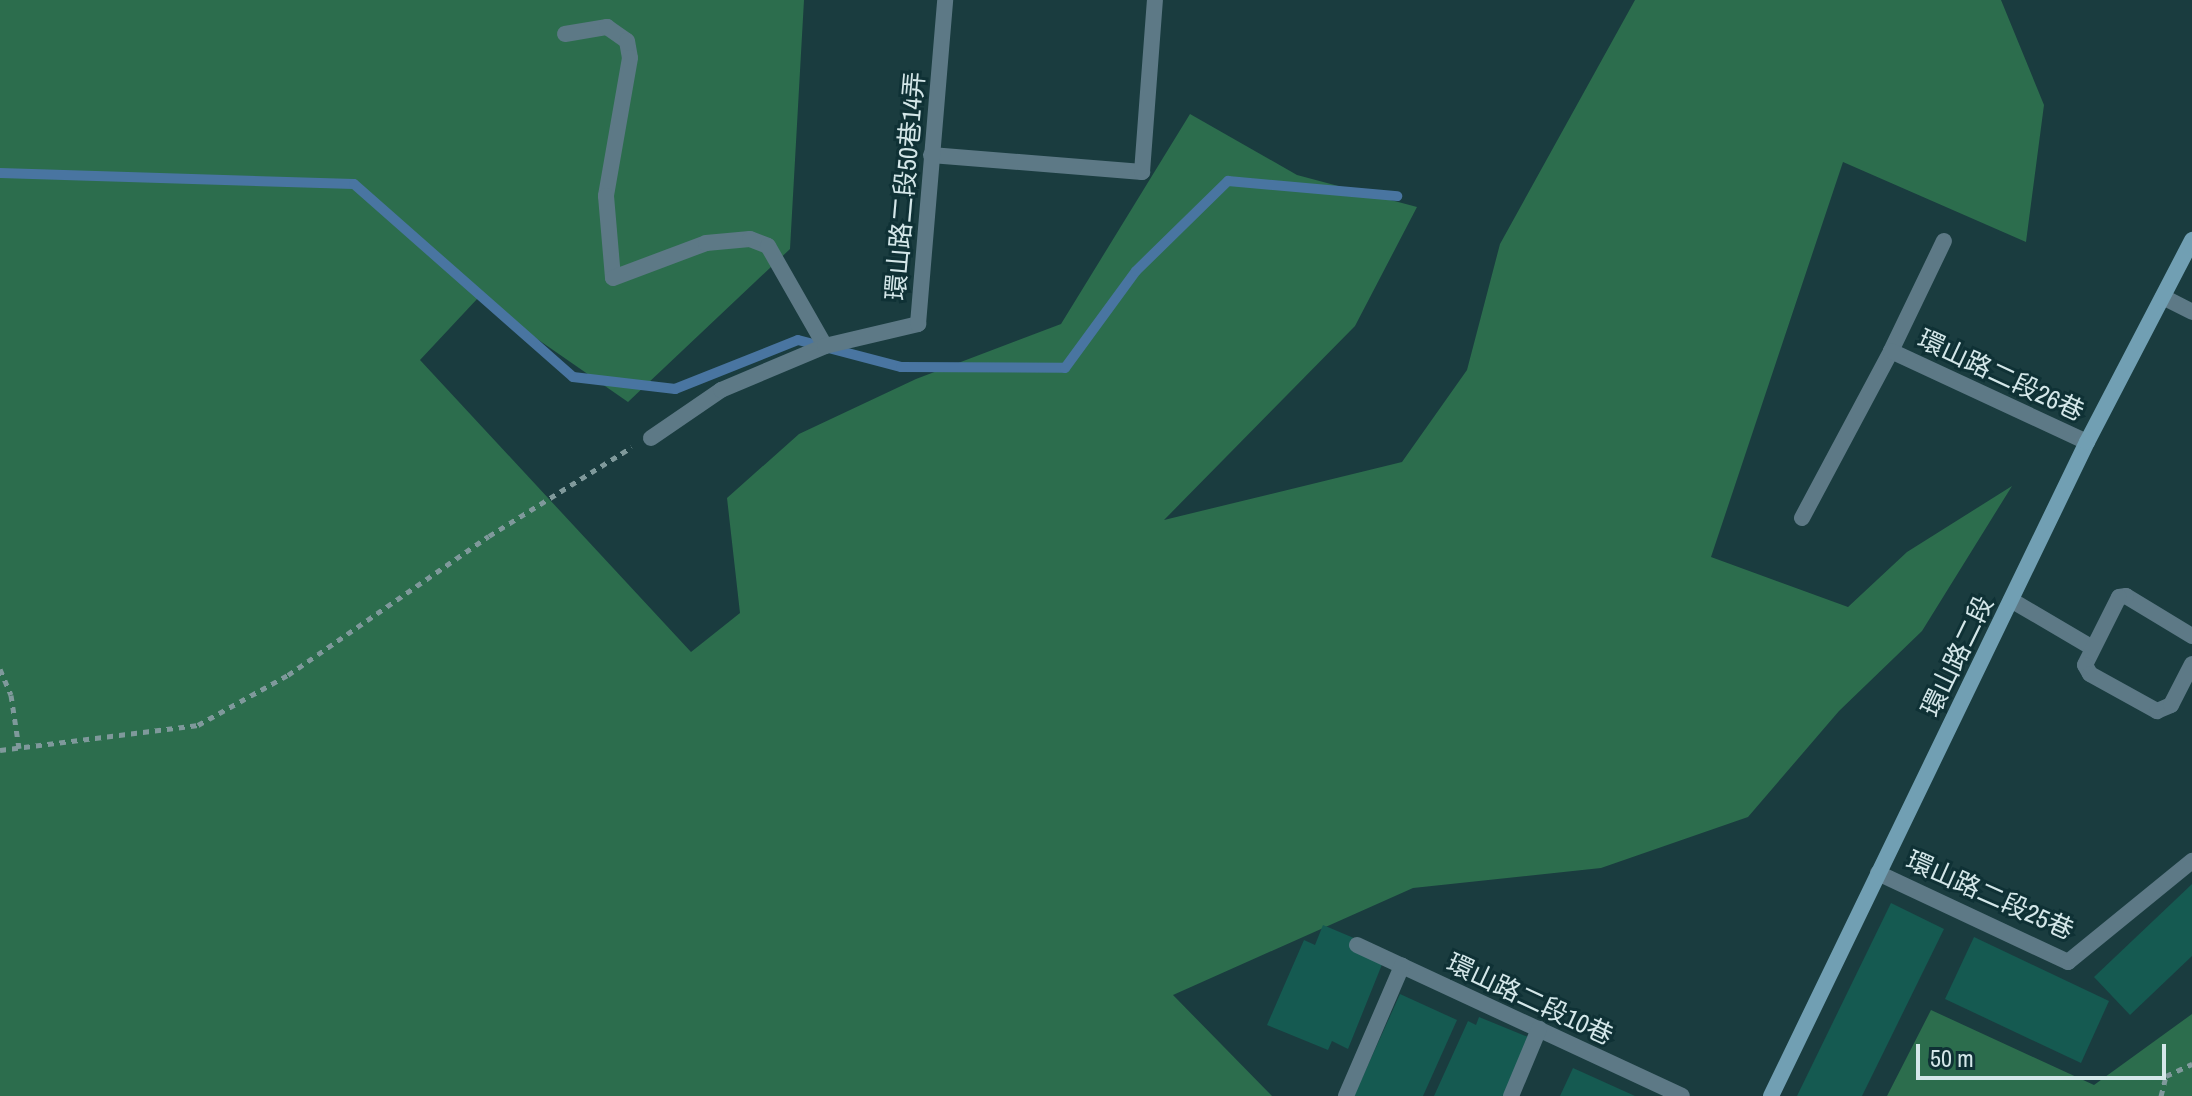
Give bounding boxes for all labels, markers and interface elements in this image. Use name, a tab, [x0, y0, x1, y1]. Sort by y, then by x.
street label: 環山路二段50巷14弄	[879, 70, 931, 302]
street label: 環山路二段26巷	[1913, 323, 2089, 427]
street label: 環山路二段	[1914, 591, 2000, 721]
street label: 環山路二段25巷	[1902, 844, 2078, 946]
street label: 環山路二段10巷	[1442, 947, 1618, 1051]
scale bar	[1920, 1028, 2170, 1078]
text: 50 m	[1930, 1042, 1974, 1074]

